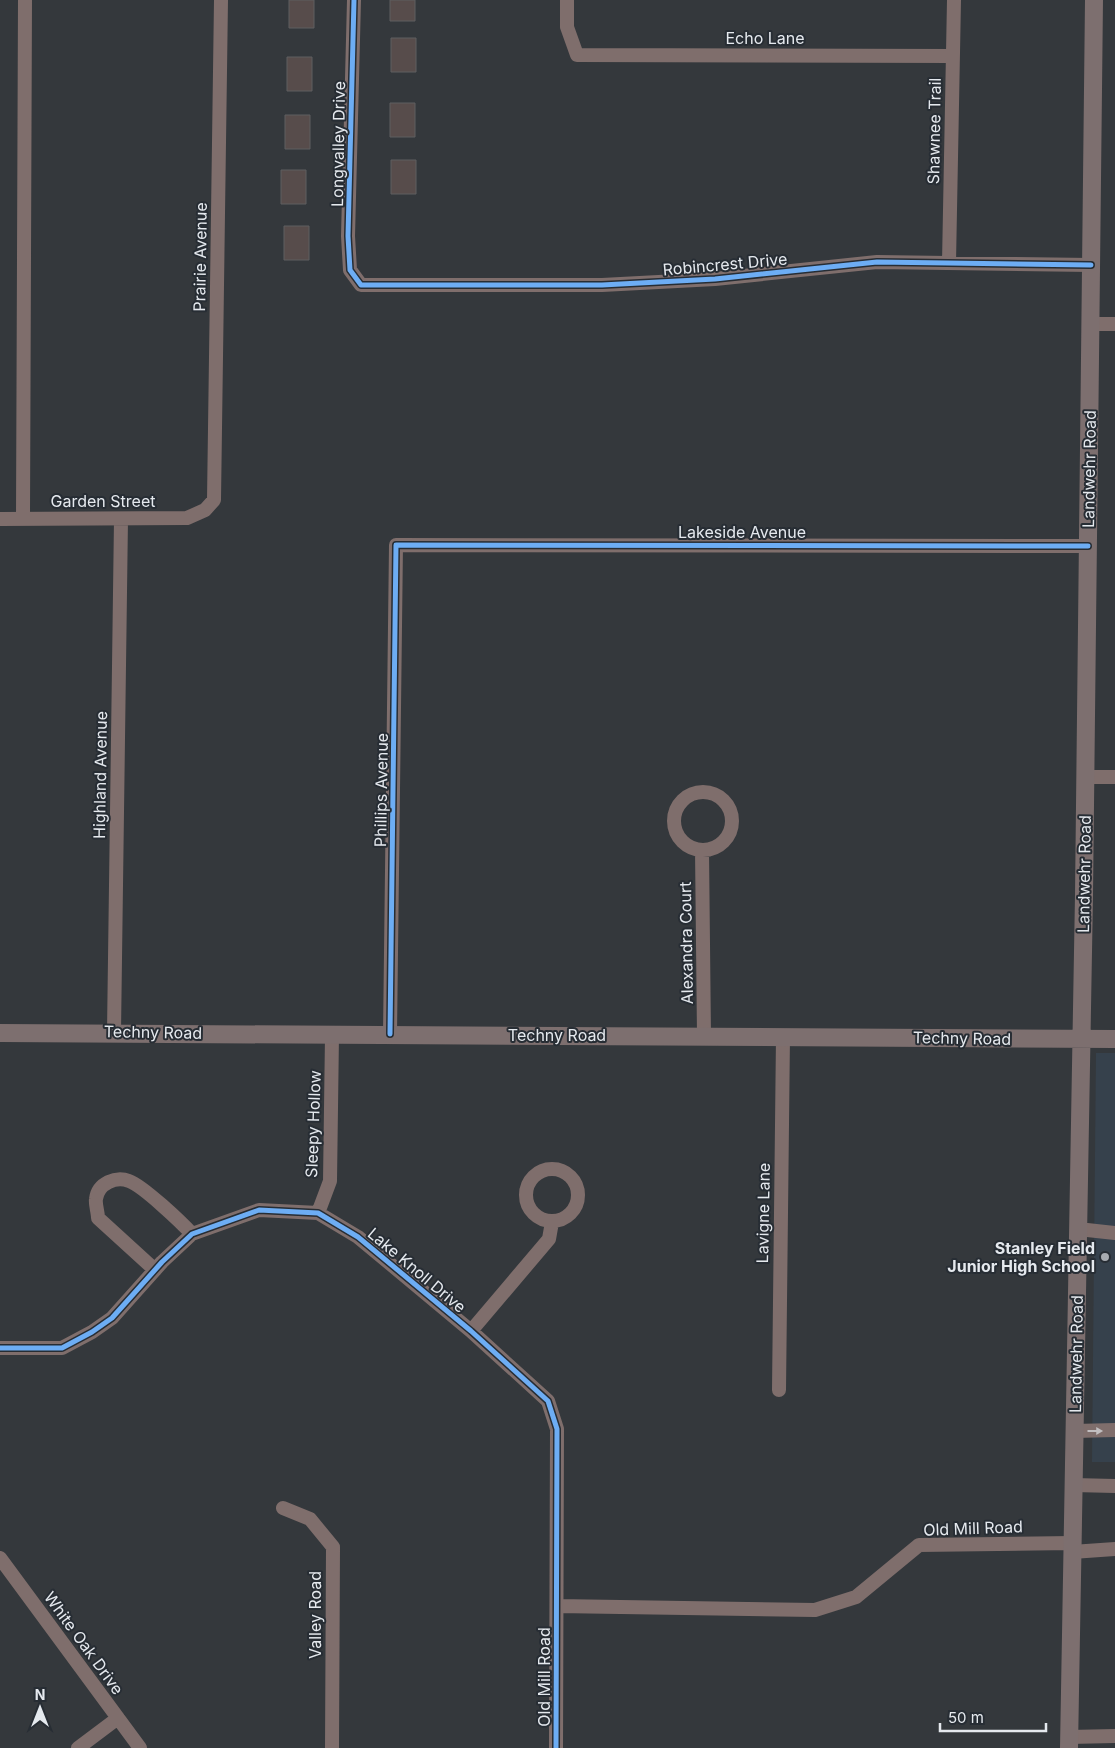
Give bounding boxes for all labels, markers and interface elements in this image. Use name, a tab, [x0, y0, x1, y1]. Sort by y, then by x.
street label: Echo Lane	[725, 28, 805, 48]
street label: Shawnee Trail	[923, 78, 945, 184]
street label: Longvalley Drive	[327, 81, 349, 207]
street label: Prairie Avenue	[189, 202, 211, 312]
street label: Robincrest Drive	[662, 249, 788, 279]
street label: Landwehr Road	[1078, 410, 1100, 528]
street label: Garden Street	[51, 491, 155, 511]
street label: Lakeside Avenue	[678, 522, 806, 542]
street label: Highland Avenue	[89, 711, 111, 839]
street label: Phillips Avenue	[370, 733, 392, 847]
street label: Landwehr Road	[1073, 815, 1095, 933]
street label: Alexandra Court	[675, 882, 697, 1004]
street label: Techny Road	[104, 1021, 202, 1043]
street label: Techny Road	[508, 1025, 606, 1045]
street label: Techny Road	[913, 1027, 1011, 1049]
street label: Sleepy Hollow	[301, 1070, 325, 1178]
street label: Lavigne Lane	[752, 1163, 774, 1263]
street label: Lake Knoll Drive	[364, 1223, 470, 1317]
place label: Stanley Field Junior High School	[947, 1238, 1095, 1276]
marker: Stanley Field Junior High School	[1099, 1251, 1111, 1263]
street label: Landwehr Road	[1065, 1295, 1087, 1413]
one-way arrow	[1087, 1427, 1103, 1435]
street label: Old Mill Road	[923, 1516, 1023, 1540]
street label: Valley Road	[305, 1571, 325, 1659]
street label: White Oak Drive	[40, 1588, 128, 1698]
street label: Old Mill Road	[534, 1627, 554, 1727]
north arrow	[15, 1683, 65, 1733]
text: N	[35, 1686, 45, 1703]
scale bar	[940, 1700, 1046, 1732]
text: 50 m	[948, 1708, 984, 1727]

